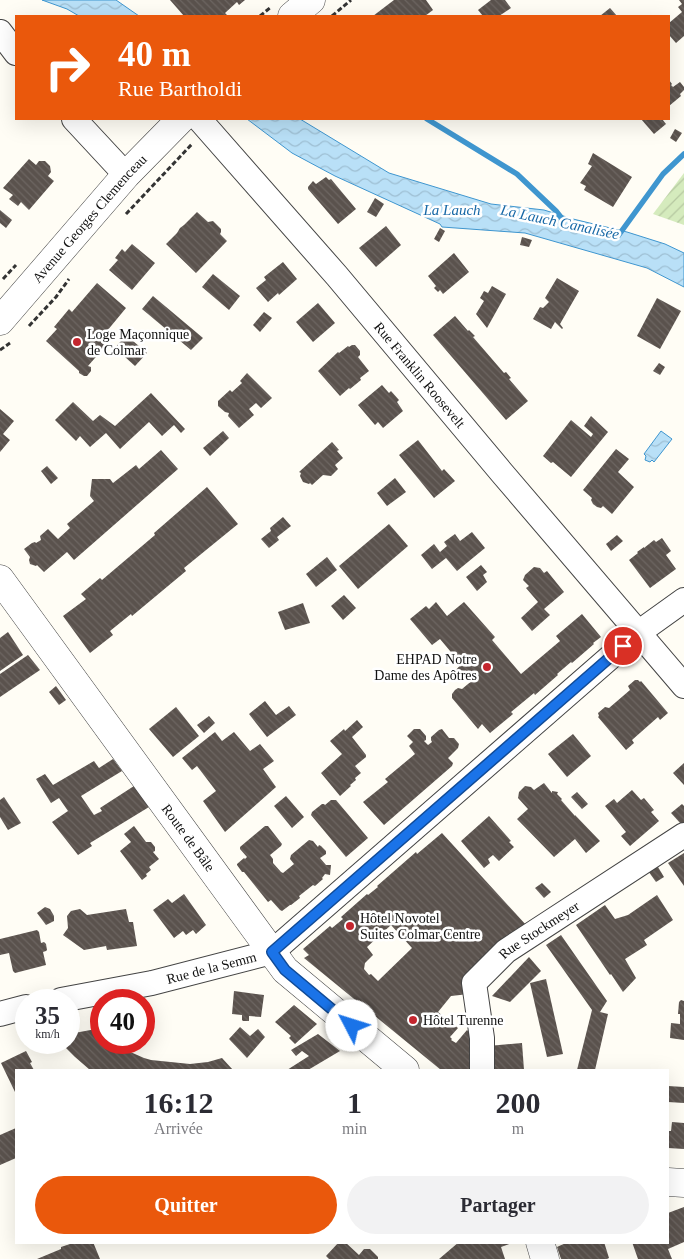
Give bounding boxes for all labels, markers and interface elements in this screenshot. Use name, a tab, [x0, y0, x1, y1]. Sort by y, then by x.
icon: right	[35, 35, 100, 100]
text: 40 m	[118, 35, 191, 74]
text: Rue Bartholdi	[118, 76, 242, 101]
street label: Avenue Georges Clemenceau	[29, 151, 149, 285]
water label: La Lauch Canalisée	[498, 201, 621, 242]
water label: La Lauch	[422, 202, 481, 218]
street label: Rue Franklin Roosevelt	[371, 319, 468, 431]
place label: Loge Maçonnique de Colmar	[87, 327, 189, 358]
marker: Loge Maçonnique de Colmar	[71, 336, 83, 348]
pin	[602, 625, 644, 667]
icon: arrive	[609, 632, 637, 660]
place label: EHPAD Notre Dame des Apôtres	[374, 652, 477, 683]
marker: EHPAD Notre Dame des Apôtres	[481, 661, 493, 673]
street label: Route de Bâle	[159, 801, 218, 874]
street label: Rue Stockmeyer	[496, 898, 582, 961]
place label: Hôtel Novotel Suites Colmar Centre	[360, 911, 481, 942]
marker: Hôtel Novotel Suites Colmar Centre	[344, 920, 356, 932]
street label: Rue de la Semm	[165, 949, 258, 986]
speed limit sign: 40	[90, 989, 155, 1054]
position arrow	[325, 999, 377, 1051]
text: 35	[35, 1002, 60, 1029]
place label: Hôtel Turenne	[423, 1013, 504, 1028]
marker: Hôtel Turenne	[407, 1014, 419, 1026]
text: km/h	[35, 1027, 60, 1041]
text: 16:12	[144, 1086, 214, 1119]
text: 1	[347, 1086, 362, 1119]
text: 200	[495, 1086, 540, 1119]
text: Arrivée	[154, 1120, 203, 1137]
text: min	[342, 1120, 367, 1137]
text: m	[512, 1120, 524, 1137]
button: Quitter	[35, 1176, 337, 1234]
button: Partager	[347, 1176, 649, 1234]

